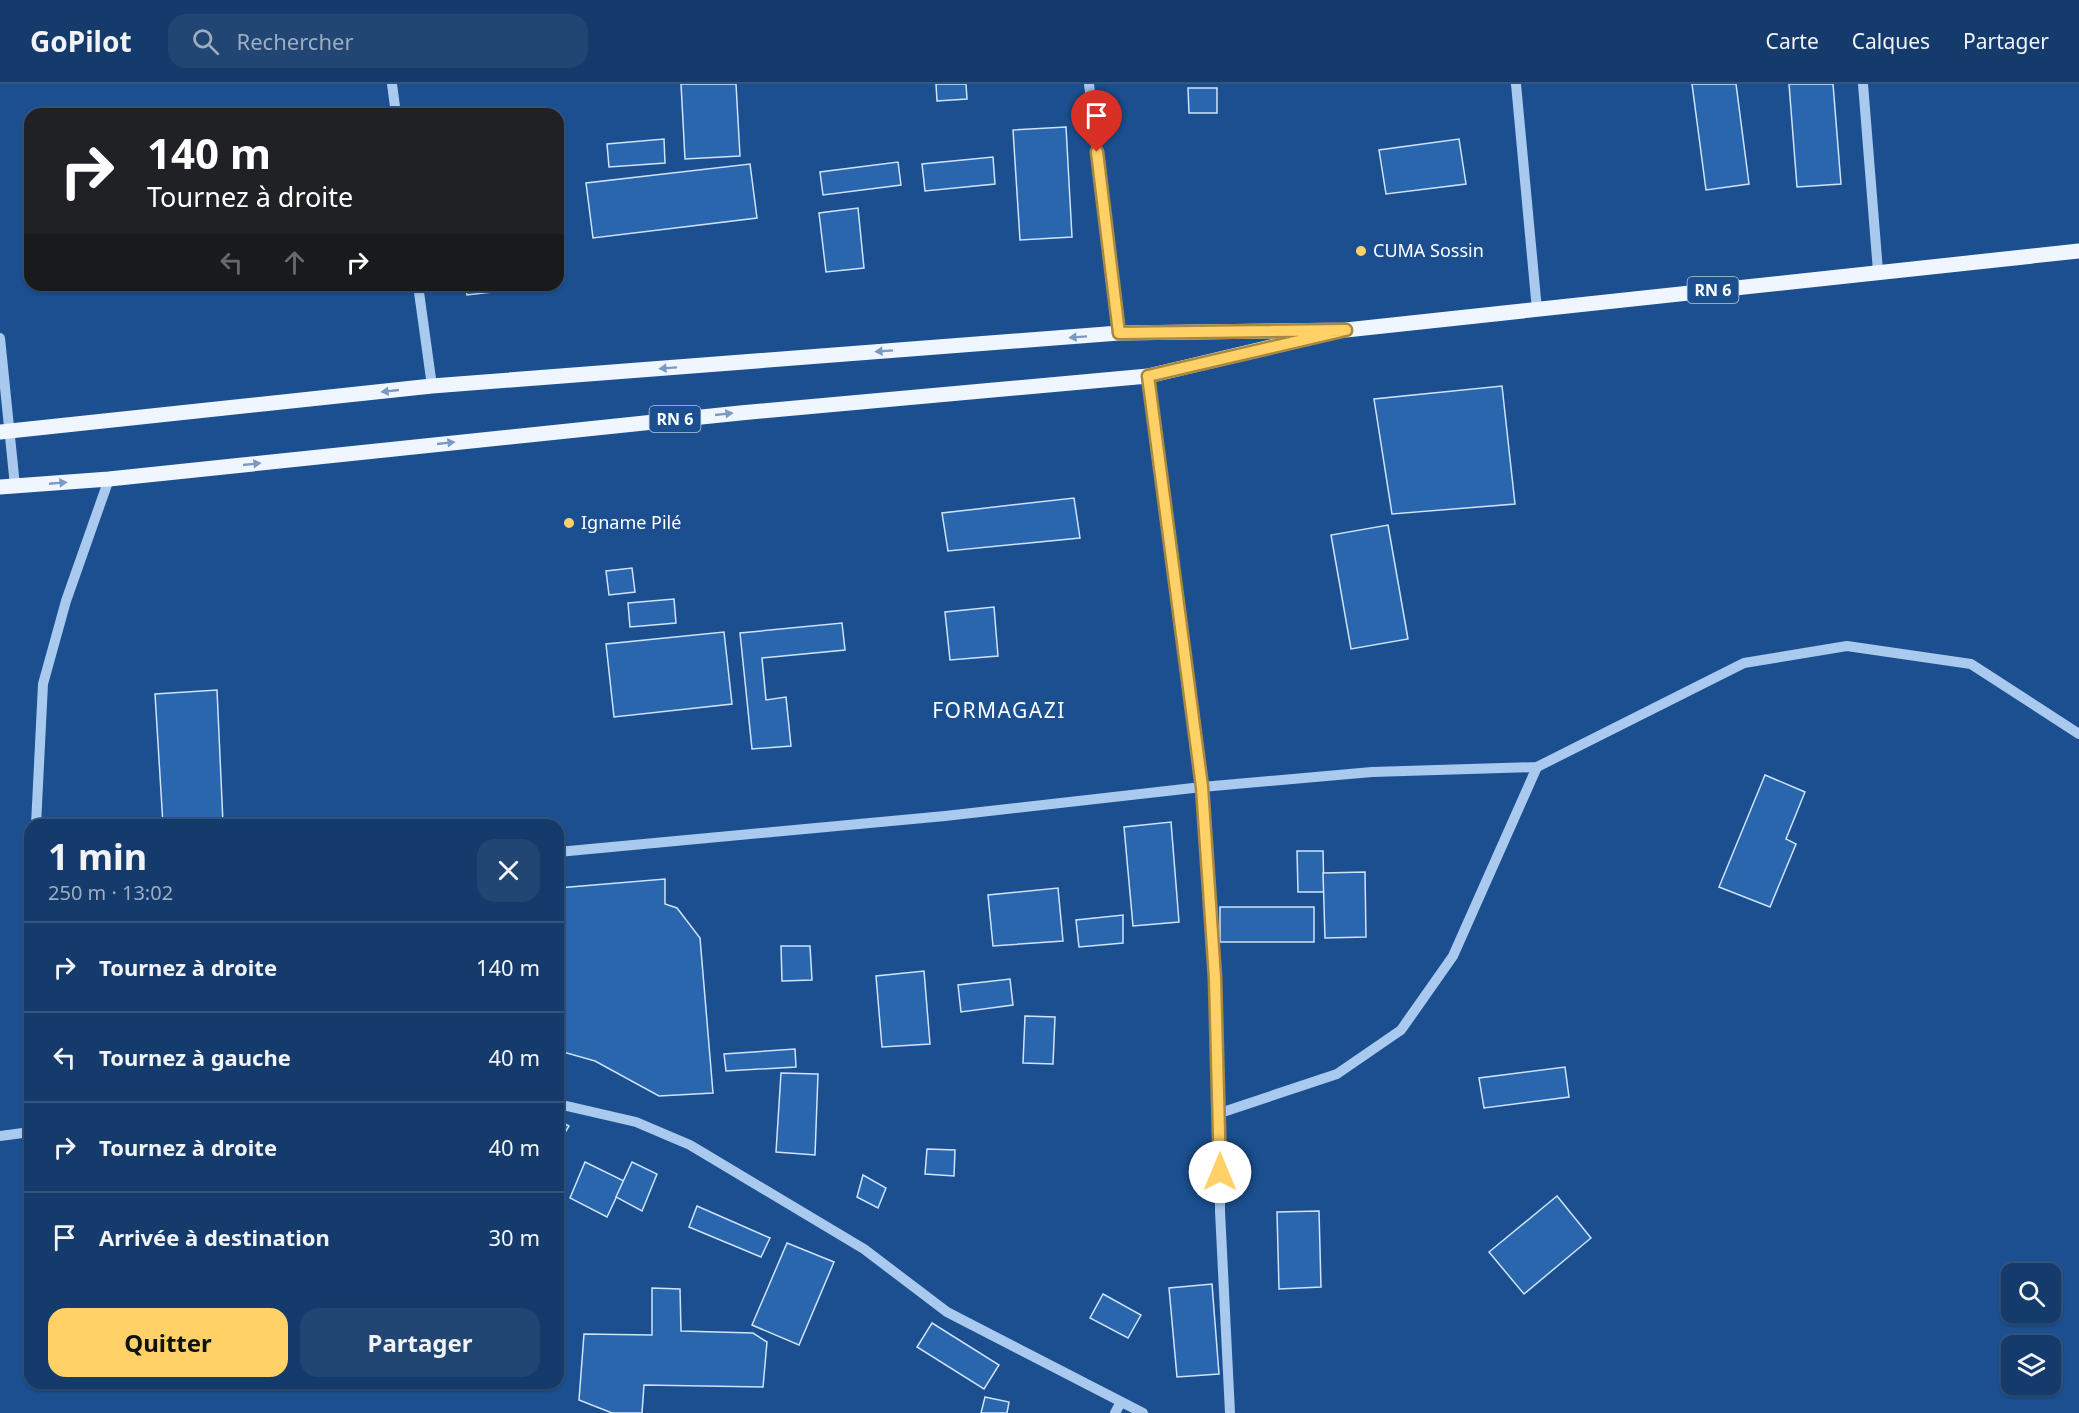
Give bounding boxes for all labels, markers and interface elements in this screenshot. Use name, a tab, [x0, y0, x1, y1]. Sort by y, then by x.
search box	[168, 14, 588, 68]
text: GoPilot	[30, 22, 132, 60]
icon: search	[189, 25, 222, 58]
text: Rechercher	[237, 26, 353, 56]
text: Carte	[1766, 27, 1819, 55]
text: Calques	[1852, 27, 1930, 55]
text: Partager	[1963, 27, 2049, 55]
pin	[1071, 90, 1122, 152]
icon: arrive	[1080, 99, 1113, 132]
text: 140 m	[147, 124, 271, 181]
icon: right	[48, 132, 126, 210]
text: Tournez à droite	[147, 178, 353, 215]
place label: CUMA Sossin	[1373, 238, 1484, 262]
marker: CUMA Sossin	[1354, 244, 1368, 258]
icon: left	[215, 246, 248, 279]
icon: ahead	[278, 246, 311, 279]
icon: right	[341, 246, 374, 279]
road number: RN 6	[1688, 277, 1738, 303]
one-way arrow	[1069, 332, 1088, 341]
one-way arrow	[874, 347, 893, 356]
one-way arrow	[659, 363, 678, 373]
one-way arrow	[381, 386, 400, 395]
road number: RN 6	[650, 406, 700, 432]
one-way arrow	[714, 409, 733, 419]
one-way arrow	[437, 438, 456, 448]
one-way arrow	[243, 459, 262, 468]
one-way arrow	[49, 478, 68, 487]
place label: Igname Pilé	[581, 510, 681, 534]
marker: Igname Pilé	[562, 516, 576, 530]
district label: FORMAGAZI	[932, 696, 1066, 724]
text: 1 min	[48, 832, 147, 881]
button: close	[477, 839, 540, 902]
text: 250 m · 13:02	[48, 879, 173, 906]
icon: right	[48, 951, 81, 984]
text: Tournez à droite	[99, 952, 277, 982]
text: 140 m	[476, 952, 540, 982]
icon: left	[48, 1041, 81, 1074]
text: Tournez à gauche	[99, 1042, 291, 1072]
text: 40 m	[489, 1042, 540, 1072]
icon: right	[48, 1131, 81, 1164]
text: Tournez à droite	[99, 1132, 277, 1162]
text: 40 m	[489, 1132, 540, 1162]
position arrow	[1188, 1140, 1252, 1204]
icon: arrive	[48, 1221, 81, 1254]
text: Arrivée à destination	[99, 1222, 330, 1252]
text: 30 m	[489, 1222, 540, 1252]
map controls	[2001, 1263, 2061, 1395]
button: search	[2001, 1263, 2061, 1323]
button: Quitter	[48, 1308, 288, 1377]
button: Partager	[300, 1308, 540, 1377]
button: layers	[2001, 1335, 2061, 1395]

